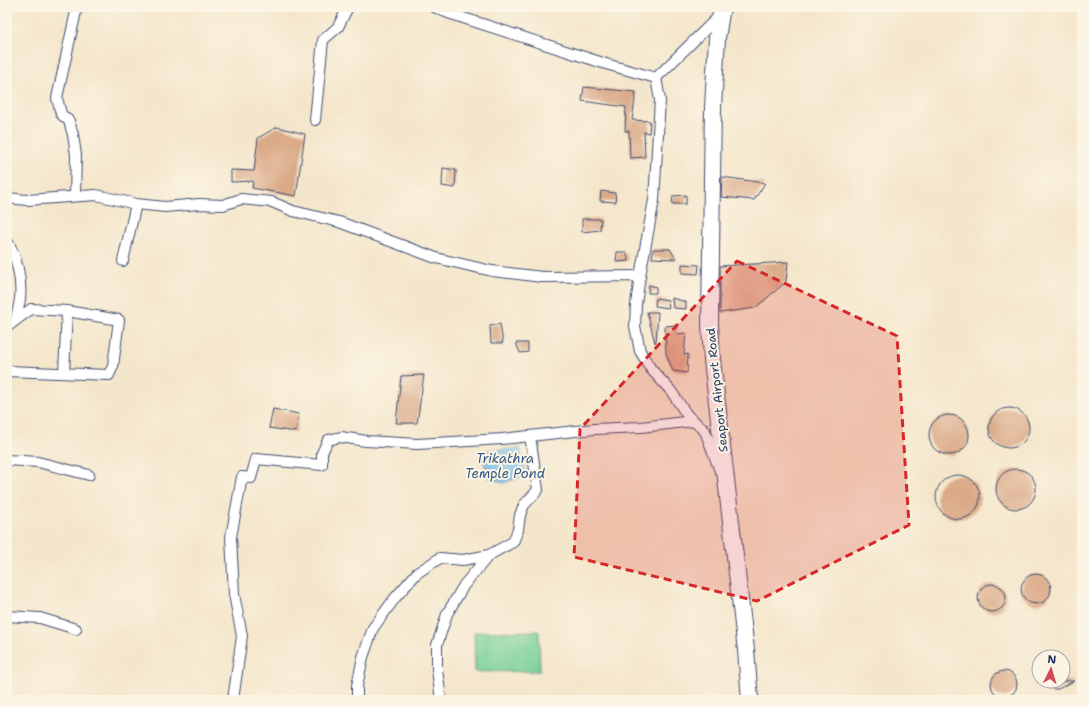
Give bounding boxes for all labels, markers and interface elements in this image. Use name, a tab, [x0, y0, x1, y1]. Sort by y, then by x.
street label: Seaport Airport Road	[702, 327, 731, 453]
water label: Trikathra Temple Pond	[465, 450, 546, 482]
north arrow	[1031, 649, 1071, 689]
text: N	[1047, 652, 1057, 667]

